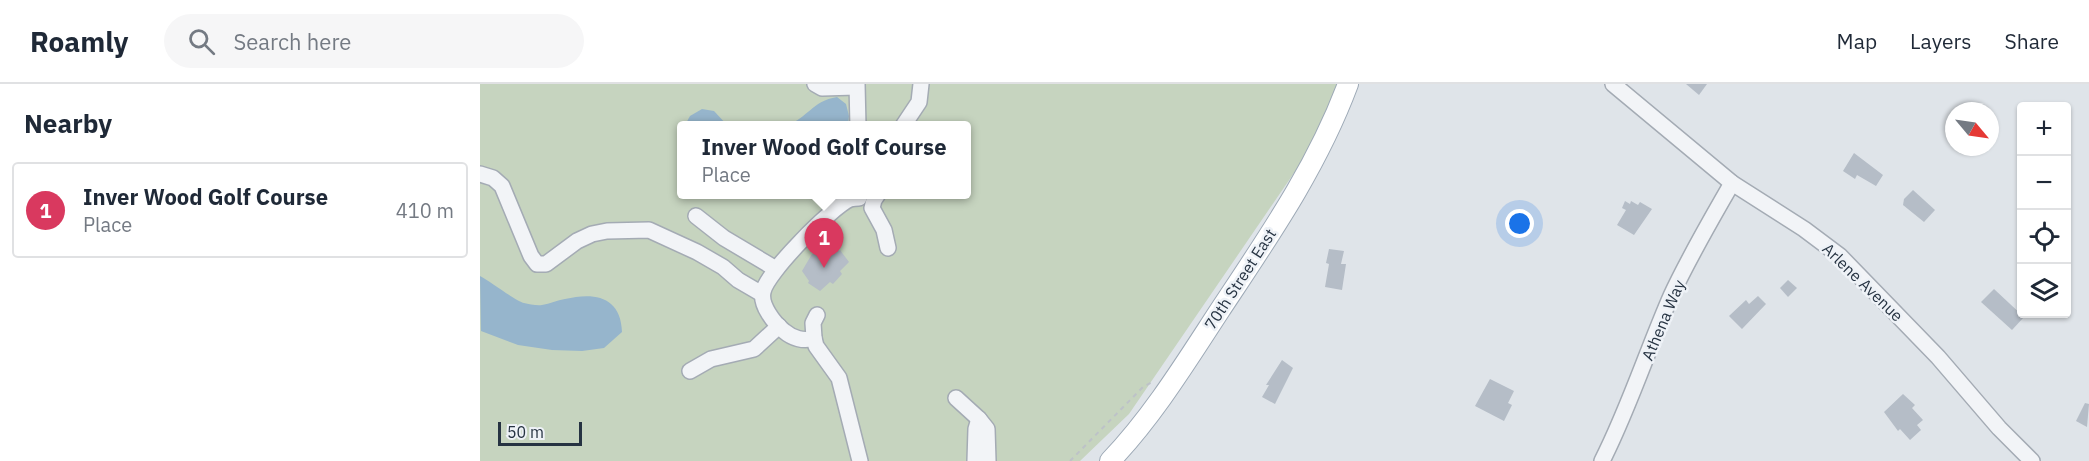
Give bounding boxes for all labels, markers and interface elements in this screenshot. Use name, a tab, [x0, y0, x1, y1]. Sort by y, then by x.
search box	[164, 14, 584, 68]
text: Roamly	[30, 23, 128, 60]
icon: search	[185, 25, 218, 58]
text: Search here	[233, 27, 351, 56]
text: Map	[1837, 27, 1877, 55]
text: Layers	[1910, 27, 1972, 55]
text: Share	[2005, 27, 2059, 55]
north arrow	[1945, 102, 1999, 156]
map controls	[2017, 102, 2071, 318]
button: +	[2017, 102, 2071, 156]
text: Nearby	[24, 106, 112, 140]
popup	[677, 121, 971, 199]
text: Inver Wood Golf Course	[702, 132, 947, 161]
button: −	[2017, 156, 2071, 210]
text: Place	[702, 161, 751, 188]
text: Inver Wood Golf Course	[83, 182, 328, 211]
text: 1	[40, 197, 52, 224]
text: 410 m	[396, 197, 454, 224]
your location	[1505, 209, 1534, 238]
button: locate	[2017, 210, 2071, 264]
text: Place	[83, 211, 132, 238]
pin: 1	[804, 218, 844, 268]
street label: 70th Street East	[1200, 225, 1280, 333]
street label: Arlene Avenue	[1819, 239, 1908, 326]
button: layers	[2017, 264, 2071, 318]
street label: Athena Way	[1637, 277, 1689, 363]
scale bar	[498, 419, 582, 446]
text: 50 m	[507, 422, 544, 442]

